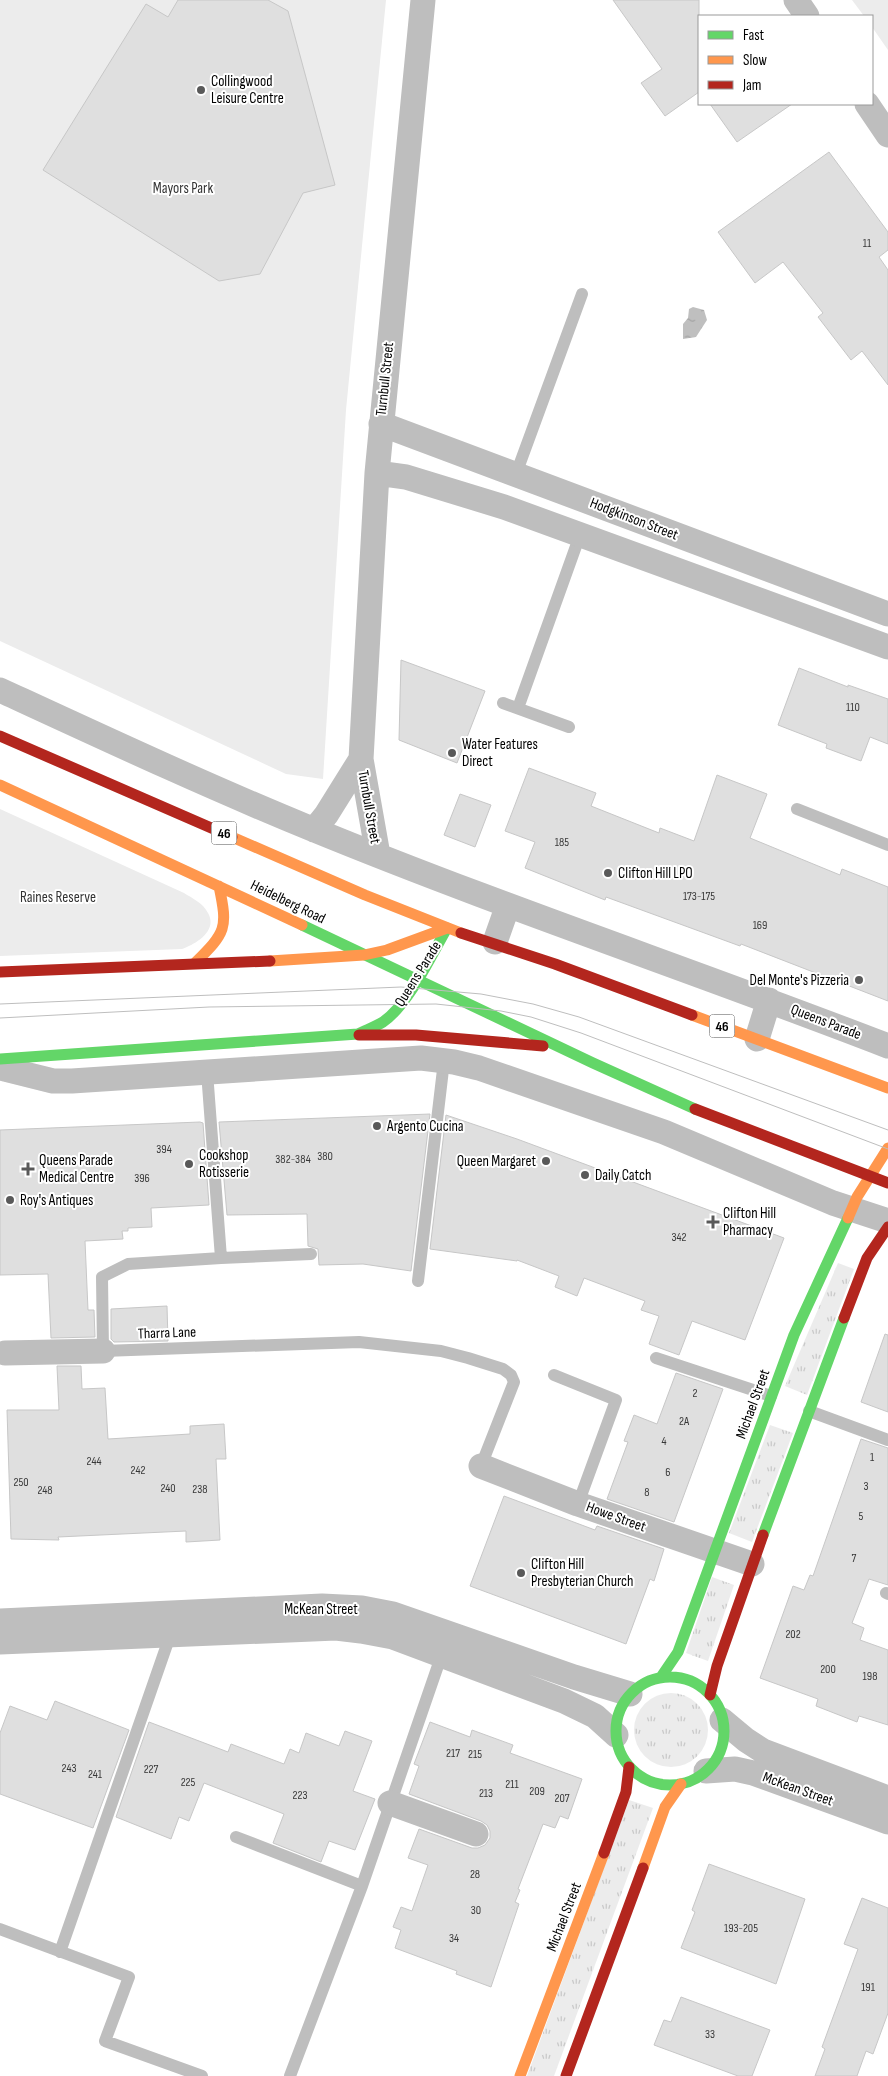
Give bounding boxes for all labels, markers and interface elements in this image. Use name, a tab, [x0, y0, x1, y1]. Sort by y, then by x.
legend	[698, 15, 873, 105]
text: Fast	[743, 26, 765, 45]
text: Slow	[743, 51, 767, 70]
place label: Collingwood Leisure Centre	[211, 72, 284, 108]
text: Jam	[742, 76, 761, 95]
marker: Collingwood Leisure Centre	[195, 84, 207, 96]
park label: Mayors Park	[153, 179, 213, 198]
house number: 11	[863, 236, 872, 251]
street label: Turnbull Street	[372, 341, 398, 417]
street label: Hodgkinson Street	[587, 493, 681, 545]
house number: 110	[846, 700, 860, 715]
place label: Water Features Direct	[462, 735, 538, 771]
marker: Water Features Direct	[446, 747, 458, 759]
street label: Turnbull Street	[353, 769, 385, 846]
road number: 46	[212, 821, 236, 844]
house number: 185	[555, 835, 569, 850]
place label: Clifton Hill LPO	[618, 864, 693, 883]
marker: Clifton Hill LPO	[602, 867, 614, 879]
street label: Heidelberg Road	[247, 876, 329, 928]
park label: Raines Reserve	[20, 888, 96, 907]
house number: 173-175	[683, 889, 715, 904]
house number: 169	[753, 918, 767, 933]
street label: Queens Parade	[390, 938, 446, 1010]
place label: Del Monte's Pizzeria	[750, 971, 849, 990]
marker: Del Monte's Pizzeria	[853, 974, 865, 986]
street label: Queens Parade	[788, 1000, 864, 1044]
road number: 46	[710, 1014, 734, 1038]
place label: Argento Cucina	[386, 1117, 464, 1136]
marker: Argento Cucina	[371, 1120, 383, 1132]
house number: 394	[156, 1142, 172, 1157]
place label: Cookshop Rotisserie	[199, 1146, 249, 1182]
house number: 380	[317, 1149, 333, 1164]
place label: Queens Parade Medical Centre	[39, 1151, 114, 1187]
house number: 382-384	[275, 1152, 311, 1167]
place label: Queen Margaret	[457, 1152, 536, 1171]
marker: Queen Margaret	[540, 1155, 552, 1167]
marker: Cookshop Rotisserie	[183, 1158, 195, 1170]
marker: Queens Parade Medical Centre	[21, 1162, 35, 1176]
place label: Daily Catch	[595, 1166, 651, 1185]
marker: Daily Catch	[579, 1169, 591, 1181]
house number: 396	[134, 1171, 150, 1186]
place label: Roy's Antiques	[20, 1191, 93, 1210]
marker: Roy's Antiques	[4, 1194, 16, 1206]
place label: Clifton Hill Pharmacy	[723, 1204, 776, 1240]
marker: Clifton Hill Pharmacy	[707, 1216, 719, 1228]
house number: 342	[671, 1230, 687, 1245]
street label: Tharra Lane	[137, 1322, 197, 1344]
street label: Michael Street	[732, 1366, 775, 1441]
house number: 2	[693, 1386, 698, 1401]
house number: 2A	[679, 1414, 690, 1429]
house number: 4	[661, 1434, 667, 1449]
house number: 1	[870, 1450, 875, 1465]
house number: 244	[87, 1454, 101, 1469]
house number: 242	[131, 1463, 145, 1478]
house number: 6	[665, 1465, 671, 1480]
house number: 250	[13, 1475, 29, 1490]
house number: 3	[863, 1479, 869, 1494]
house number: 240	[160, 1481, 176, 1496]
house number: 238	[192, 1482, 208, 1497]
house number: 248	[37, 1483, 53, 1498]
house number: 8	[644, 1485, 650, 1500]
street label: Howe Street	[584, 1497, 649, 1537]
house number: 5	[859, 1509, 864, 1524]
house number: 7	[852, 1551, 857, 1566]
place label: Clifton Hill Presbyterian Church	[531, 1555, 633, 1591]
marker: Clifton Hill Presbyterian Church	[515, 1567, 527, 1579]
street label: McKean Street	[284, 1600, 358, 1619]
house number: 202	[785, 1627, 801, 1642]
house number: 200	[820, 1662, 836, 1677]
house number: 198	[863, 1669, 877, 1684]
house number: 217	[446, 1746, 460, 1761]
house number: 215	[468, 1747, 482, 1762]
house number: 243	[62, 1761, 76, 1776]
house number: 227	[144, 1762, 159, 1777]
house number: 241	[88, 1767, 103, 1782]
street label: McKean Street	[760, 1767, 836, 1811]
house number: 225	[181, 1775, 196, 1790]
house number: 211	[505, 1777, 519, 1792]
house number: 209	[529, 1784, 545, 1799]
house number: 213	[479, 1786, 493, 1801]
house number: 223	[293, 1788, 307, 1803]
house number: 207	[554, 1791, 570, 1806]
house number: 28	[470, 1867, 480, 1882]
street label: Michael Street	[542, 1879, 586, 1954]
house number: 30	[471, 1903, 481, 1918]
house number: 193-205	[724, 1921, 758, 1936]
house number: 34	[449, 1931, 459, 1946]
house number: 191	[861, 1980, 876, 1995]
house number: 33	[705, 2027, 715, 2042]

